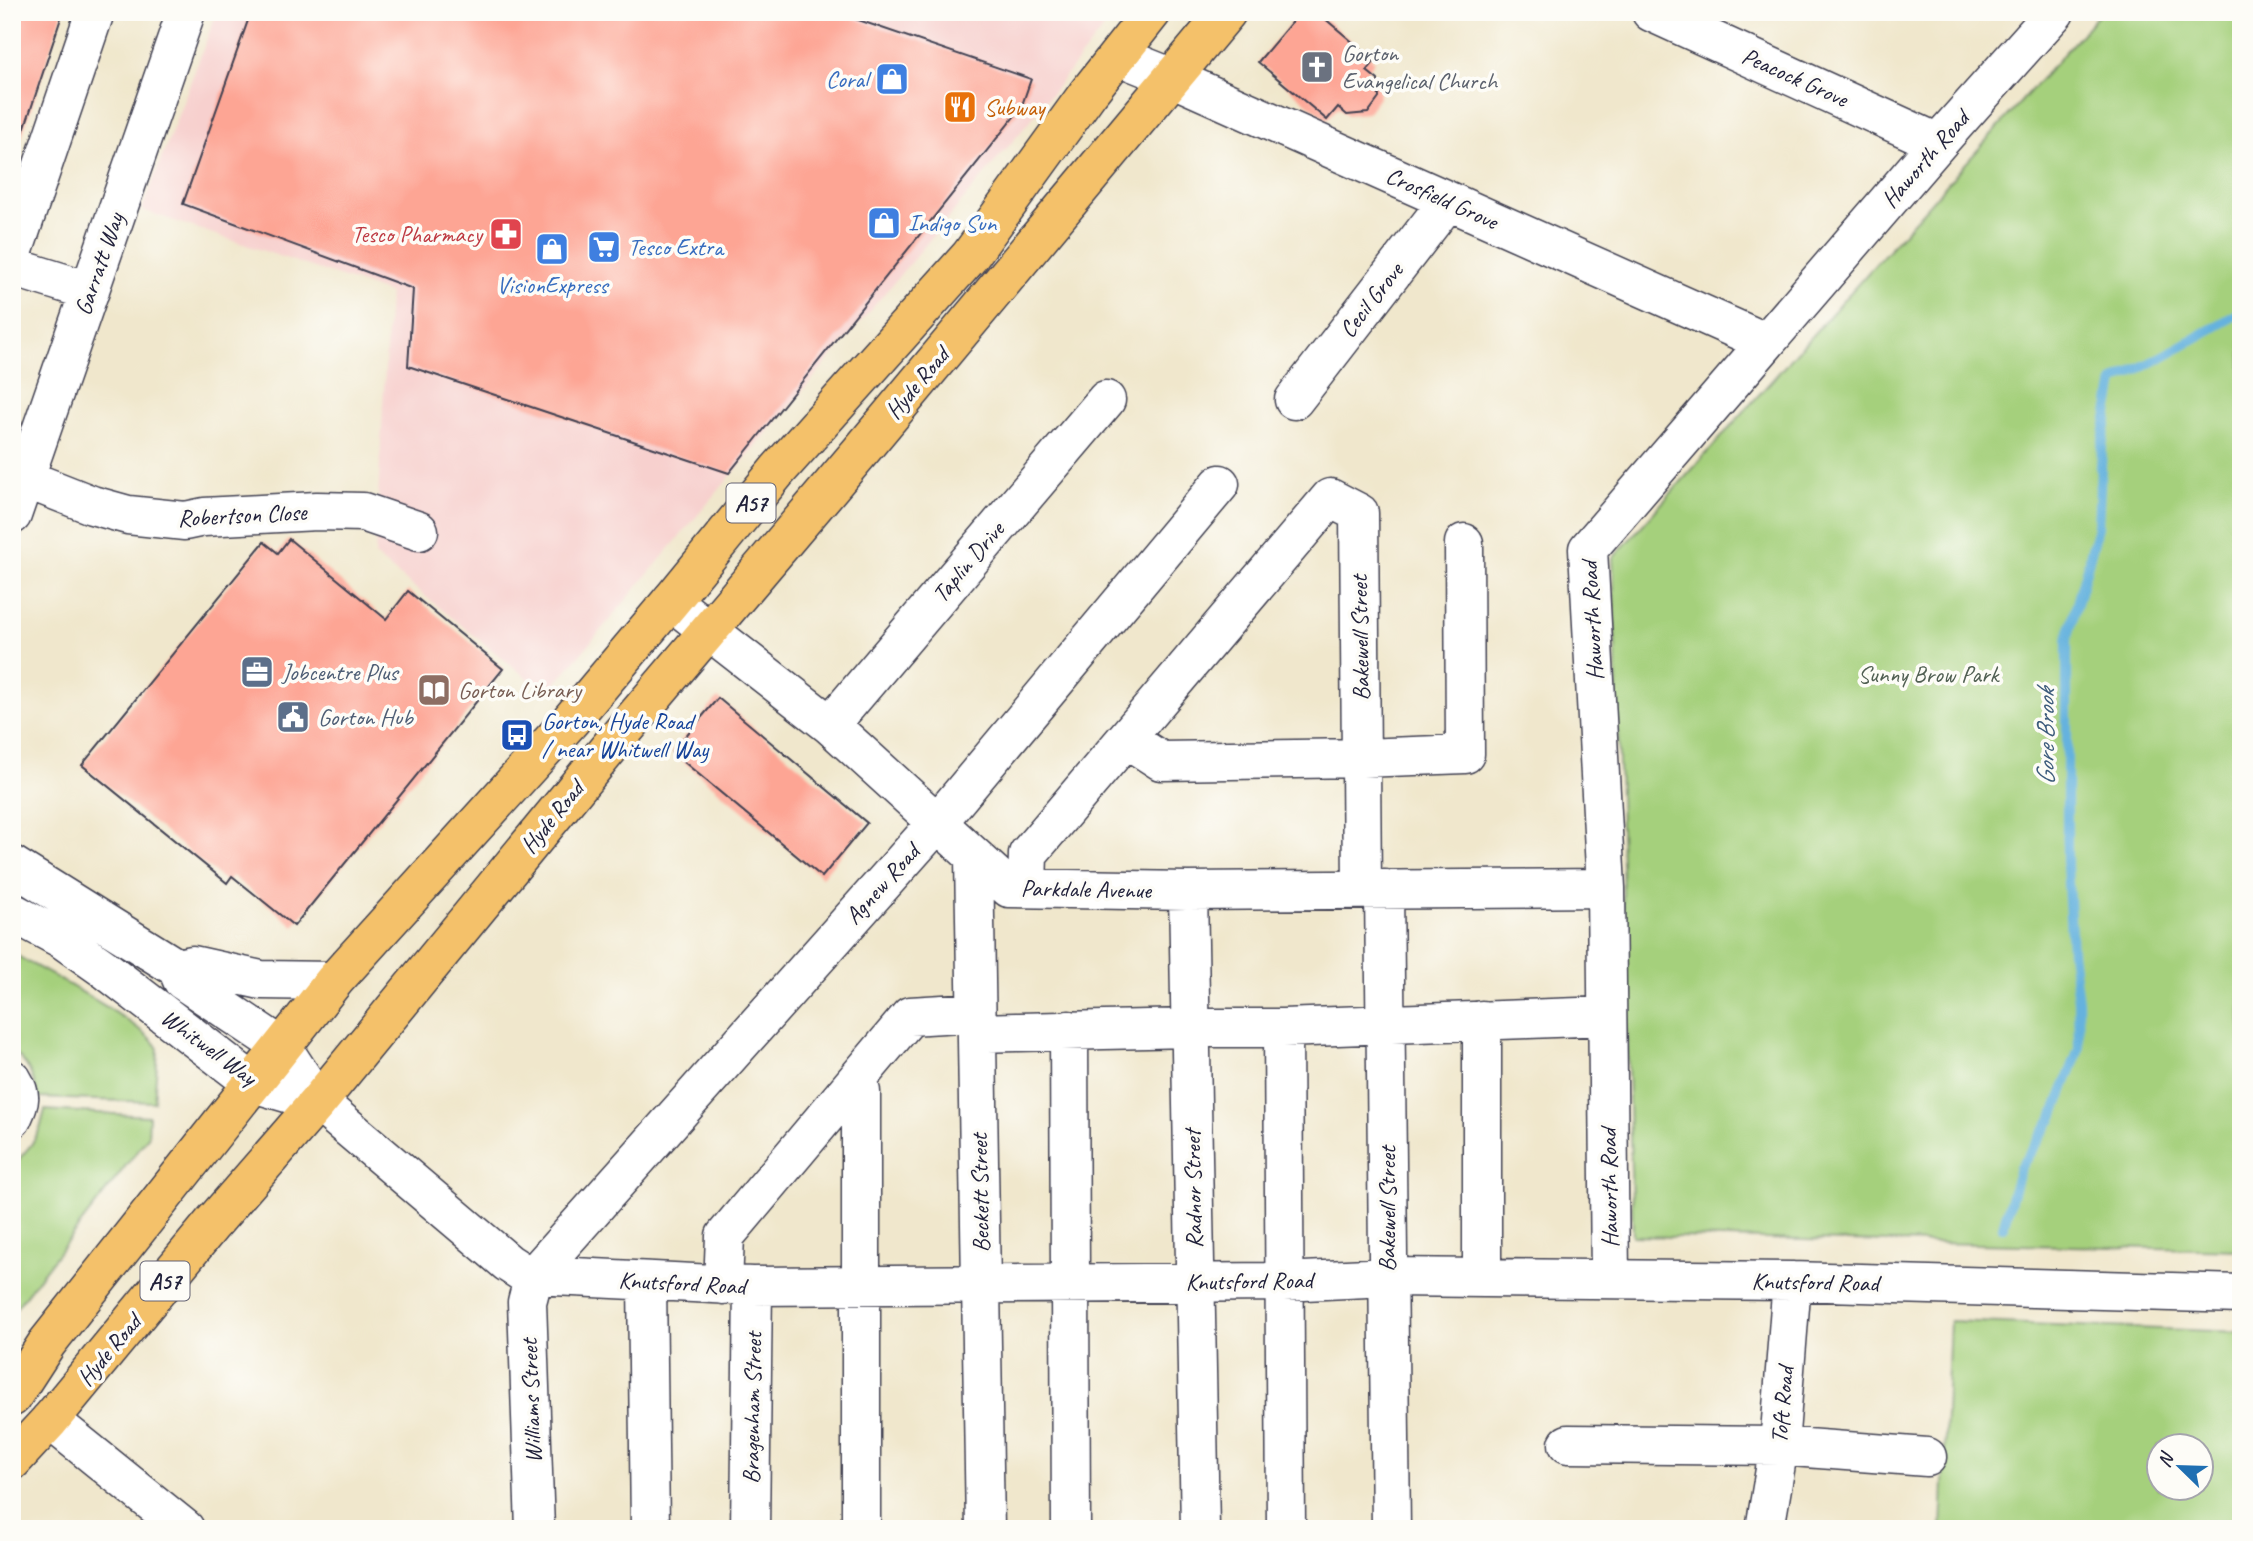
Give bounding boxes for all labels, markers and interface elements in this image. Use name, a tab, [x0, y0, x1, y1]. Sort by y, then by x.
place label: Gorton Evangelical Church	[1342, 38, 1499, 96]
street label: Peacock Grove	[1737, 40, 1855, 114]
church icon: Gorton Evangelical Church	[1298, 48, 1336, 86]
shop icon: Coral	[873, 60, 911, 98]
place label: Coral	[826, 64, 872, 94]
restaurant icon: Subway	[941, 88, 979, 126]
place label: Subway	[984, 92, 1046, 122]
street label: Haworth Road	[1875, 101, 1978, 214]
street label: Crosfield Grove	[1381, 160, 1505, 237]
shop icon: Indigo Sun	[865, 204, 903, 242]
street label: Garratt Way	[68, 207, 131, 319]
place label: Indigo Sun	[908, 208, 997, 238]
pharmacy icon: Tesco Pharmacy	[487, 215, 525, 253]
place label: Tesco Pharmacy	[351, 219, 484, 249]
supermarket icon: Tesco Extra	[585, 228, 623, 266]
shop icon: VisionExpress	[533, 230, 571, 268]
place label: Tesco Extra	[628, 232, 725, 262]
street label: Cecil Grove	[1332, 255, 1411, 343]
place label: VisionExpress	[497, 270, 610, 300]
street label: Hyde Road	[878, 338, 958, 425]
road number: A57	[726, 484, 776, 523]
street label: Robertson Close	[177, 497, 309, 533]
street label: Taplin Drive	[925, 514, 1012, 609]
street label: Haworth Road	[1574, 557, 1610, 681]
street label: Bakewell Street	[1344, 573, 1376, 701]
office icon: Jobcentre Plus	[238, 653, 276, 691]
place label: Jobcentre Plus	[281, 657, 400, 687]
park label: Sunny Brow Park	[1858, 659, 2001, 689]
library icon: Gorton Library	[415, 671, 453, 709]
place label: Gorton Library	[458, 675, 583, 705]
water label: Gore Brook	[2029, 683, 2062, 785]
public building icon: Gorton Hub	[274, 698, 312, 736]
place label: Gorton Hub	[318, 702, 414, 732]
place label: Gorton, Hyde Road / near Whitwell Way	[542, 706, 710, 764]
bus stop icon: Gorton, Hyde Road / near Whitwell Way	[498, 716, 536, 754]
street label: Hyde Road	[514, 772, 593, 859]
street label: Agnew Road	[838, 835, 928, 930]
street label: Parkdale Avenue	[1021, 873, 1153, 905]
street label: Whitwell Way	[155, 1002, 264, 1093]
street label: Haworth Road	[1593, 1125, 1625, 1248]
street label: Radnor Street	[1177, 1126, 1209, 1249]
street label: Beckett Street	[964, 1131, 996, 1253]
street label: Bakewell Street	[1372, 1144, 1402, 1272]
road number: A57	[140, 1262, 190, 1300]
street label: Knutsford Road	[618, 1265, 750, 1301]
street label: Knutsford Road	[1185, 1265, 1316, 1297]
street label: Knutsford Road	[1751, 1266, 1882, 1298]
street label: Hyde Road	[70, 1305, 150, 1392]
street label: Bragenham Street	[736, 1330, 768, 1484]
street label: Williams Street	[514, 1336, 548, 1464]
street label: Toft Road	[1764, 1362, 1801, 1445]
north arrow	[2144, 1432, 2214, 1502]
text: N	[2152, 1448, 2180, 1471]

